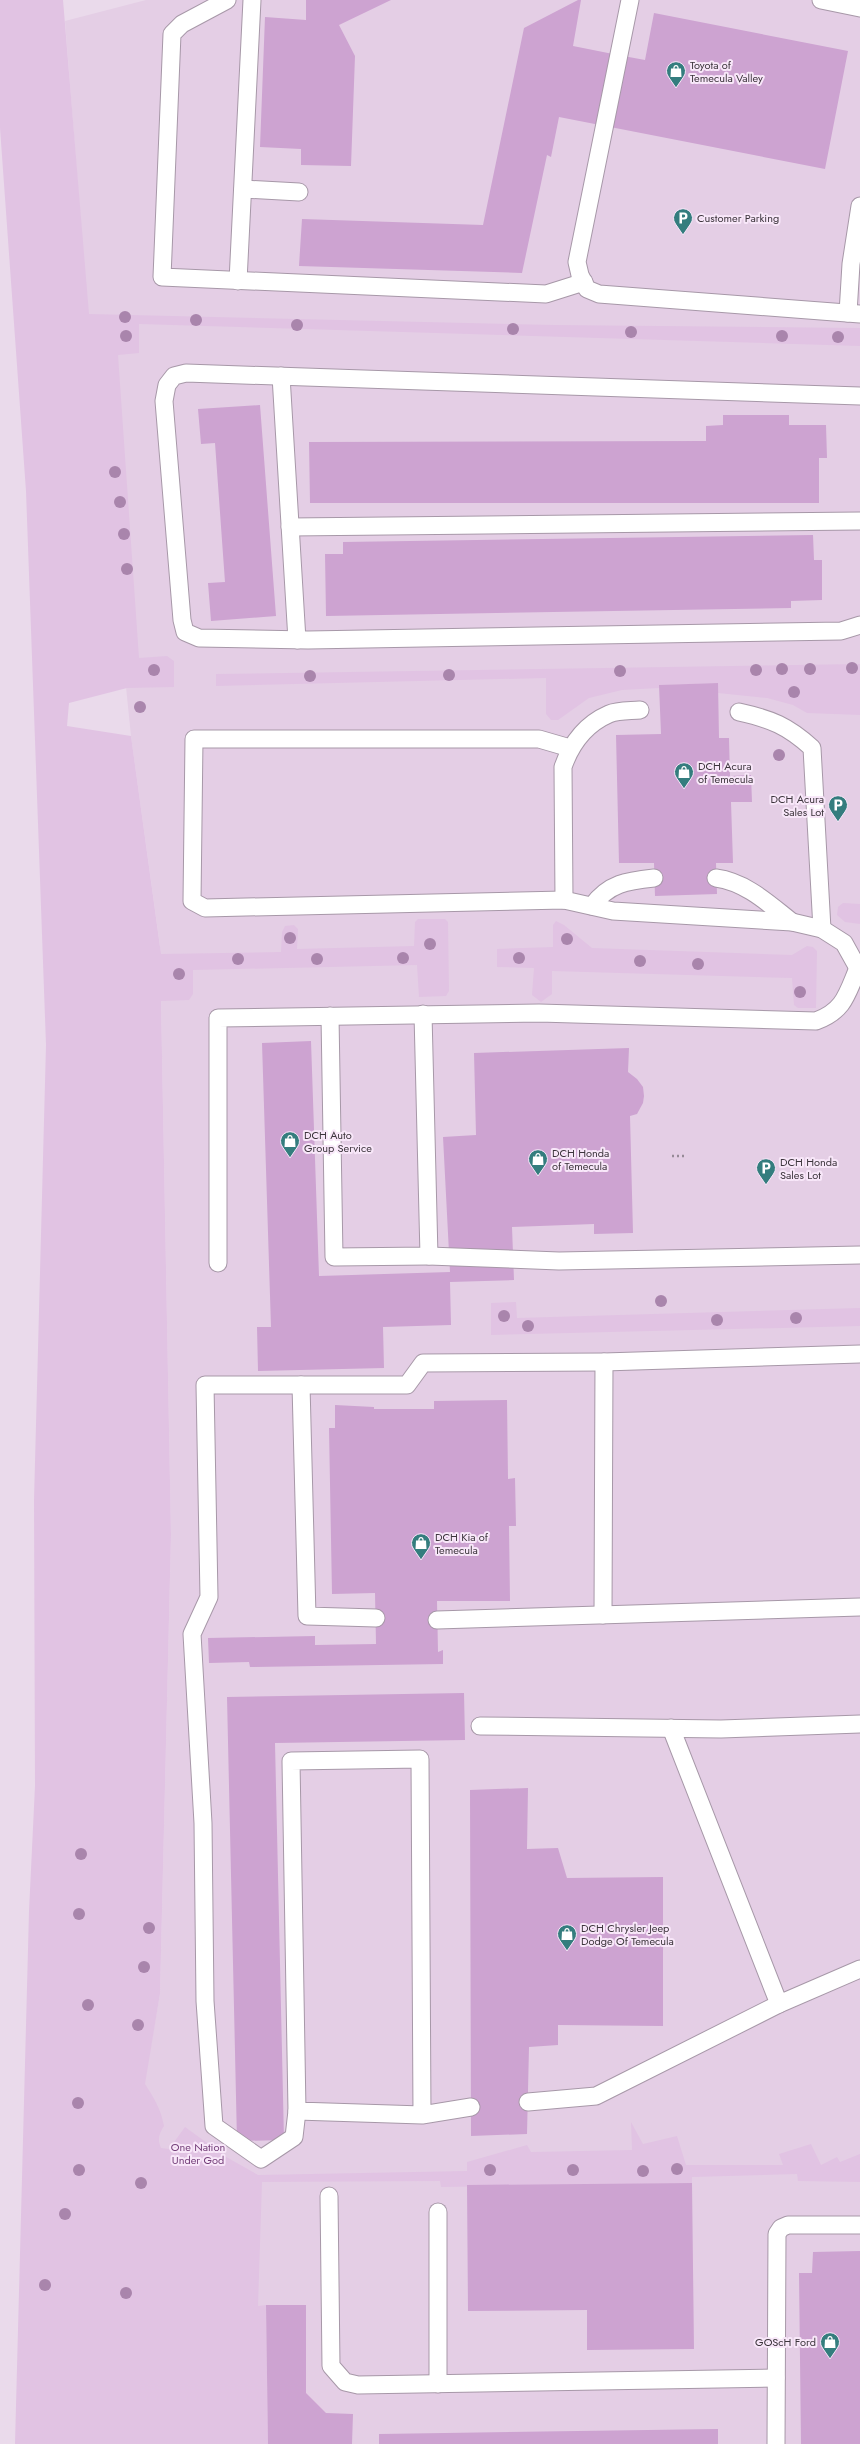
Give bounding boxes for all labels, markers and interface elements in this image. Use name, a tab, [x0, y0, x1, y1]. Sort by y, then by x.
place label: Toyota of Temecula Valley	[690, 57, 763, 86]
shop icon: Toyota of Temecula Valley	[665, 60, 687, 88]
parking icon: Customer Parking	[672, 207, 694, 235]
place label: Customer Parking	[697, 210, 779, 226]
place label: DCH Acura of Temecula	[698, 758, 753, 787]
shop icon: DCH Acura of Temecula	[673, 761, 695, 789]
place label: DCH Acura Sales Lot	[770, 791, 824, 820]
parking icon: DCH Acura Sales Lot	[827, 794, 849, 822]
place label: DCH Auto Group Service	[304, 1127, 372, 1156]
shop icon: DCH Auto Group Service	[279, 1130, 301, 1158]
place label: DCH Honda of Temecula	[552, 1145, 609, 1174]
shop icon: DCH Honda of Temecula	[527, 1148, 549, 1176]
place label: DCH Honda Sales Lot	[780, 1154, 837, 1183]
parking icon: DCH Honda Sales Lot	[755, 1157, 777, 1185]
place label: DCH Kia of Temecula	[435, 1529, 489, 1558]
shop icon: DCH Kia of Temecula	[410, 1532, 432, 1560]
place label: DCH Chrysler Jeep Dodge Of Temecula	[581, 1920, 674, 1949]
shop icon: DCH Chrysler Jeep Dodge Of Temecula	[556, 1923, 578, 1951]
park label: One Nation Under God	[171, 2139, 225, 2168]
shop icon: GOScH Ford	[819, 2331, 841, 2359]
place label: GOScH Ford	[755, 2334, 816, 2350]

